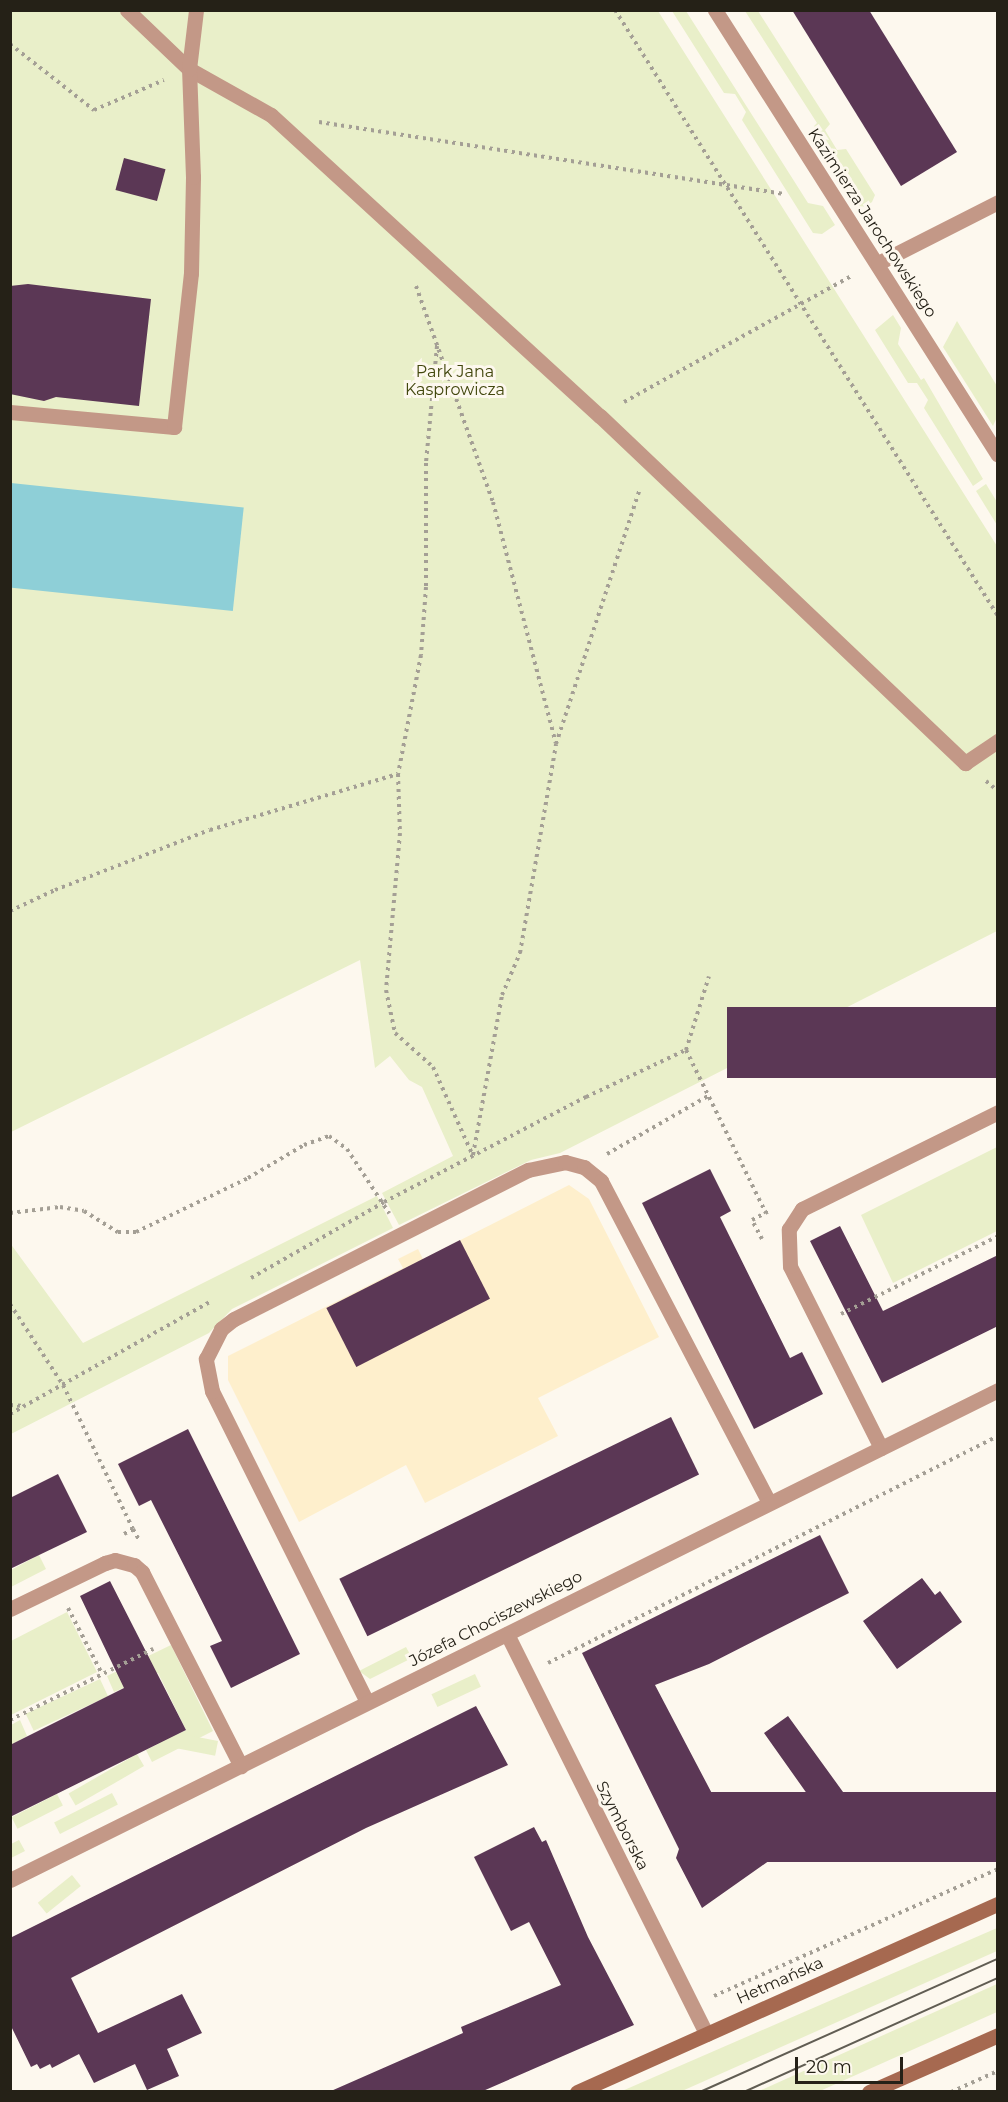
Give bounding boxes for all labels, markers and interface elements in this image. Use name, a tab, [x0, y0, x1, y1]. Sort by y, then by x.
street label: Kazimierza Jarochowskiego	[804, 125, 940, 321]
park label: Park Jana Kasprowicza	[405, 362, 505, 400]
street label: Józefa Chociszewskiego	[406, 1567, 586, 1671]
street label: Szymborska	[591, 1778, 653, 1874]
street label: Hetmańska	[734, 1953, 826, 2009]
scale bar	[798, 2045, 906, 2083]
text: 20 m	[806, 2056, 852, 2078]

